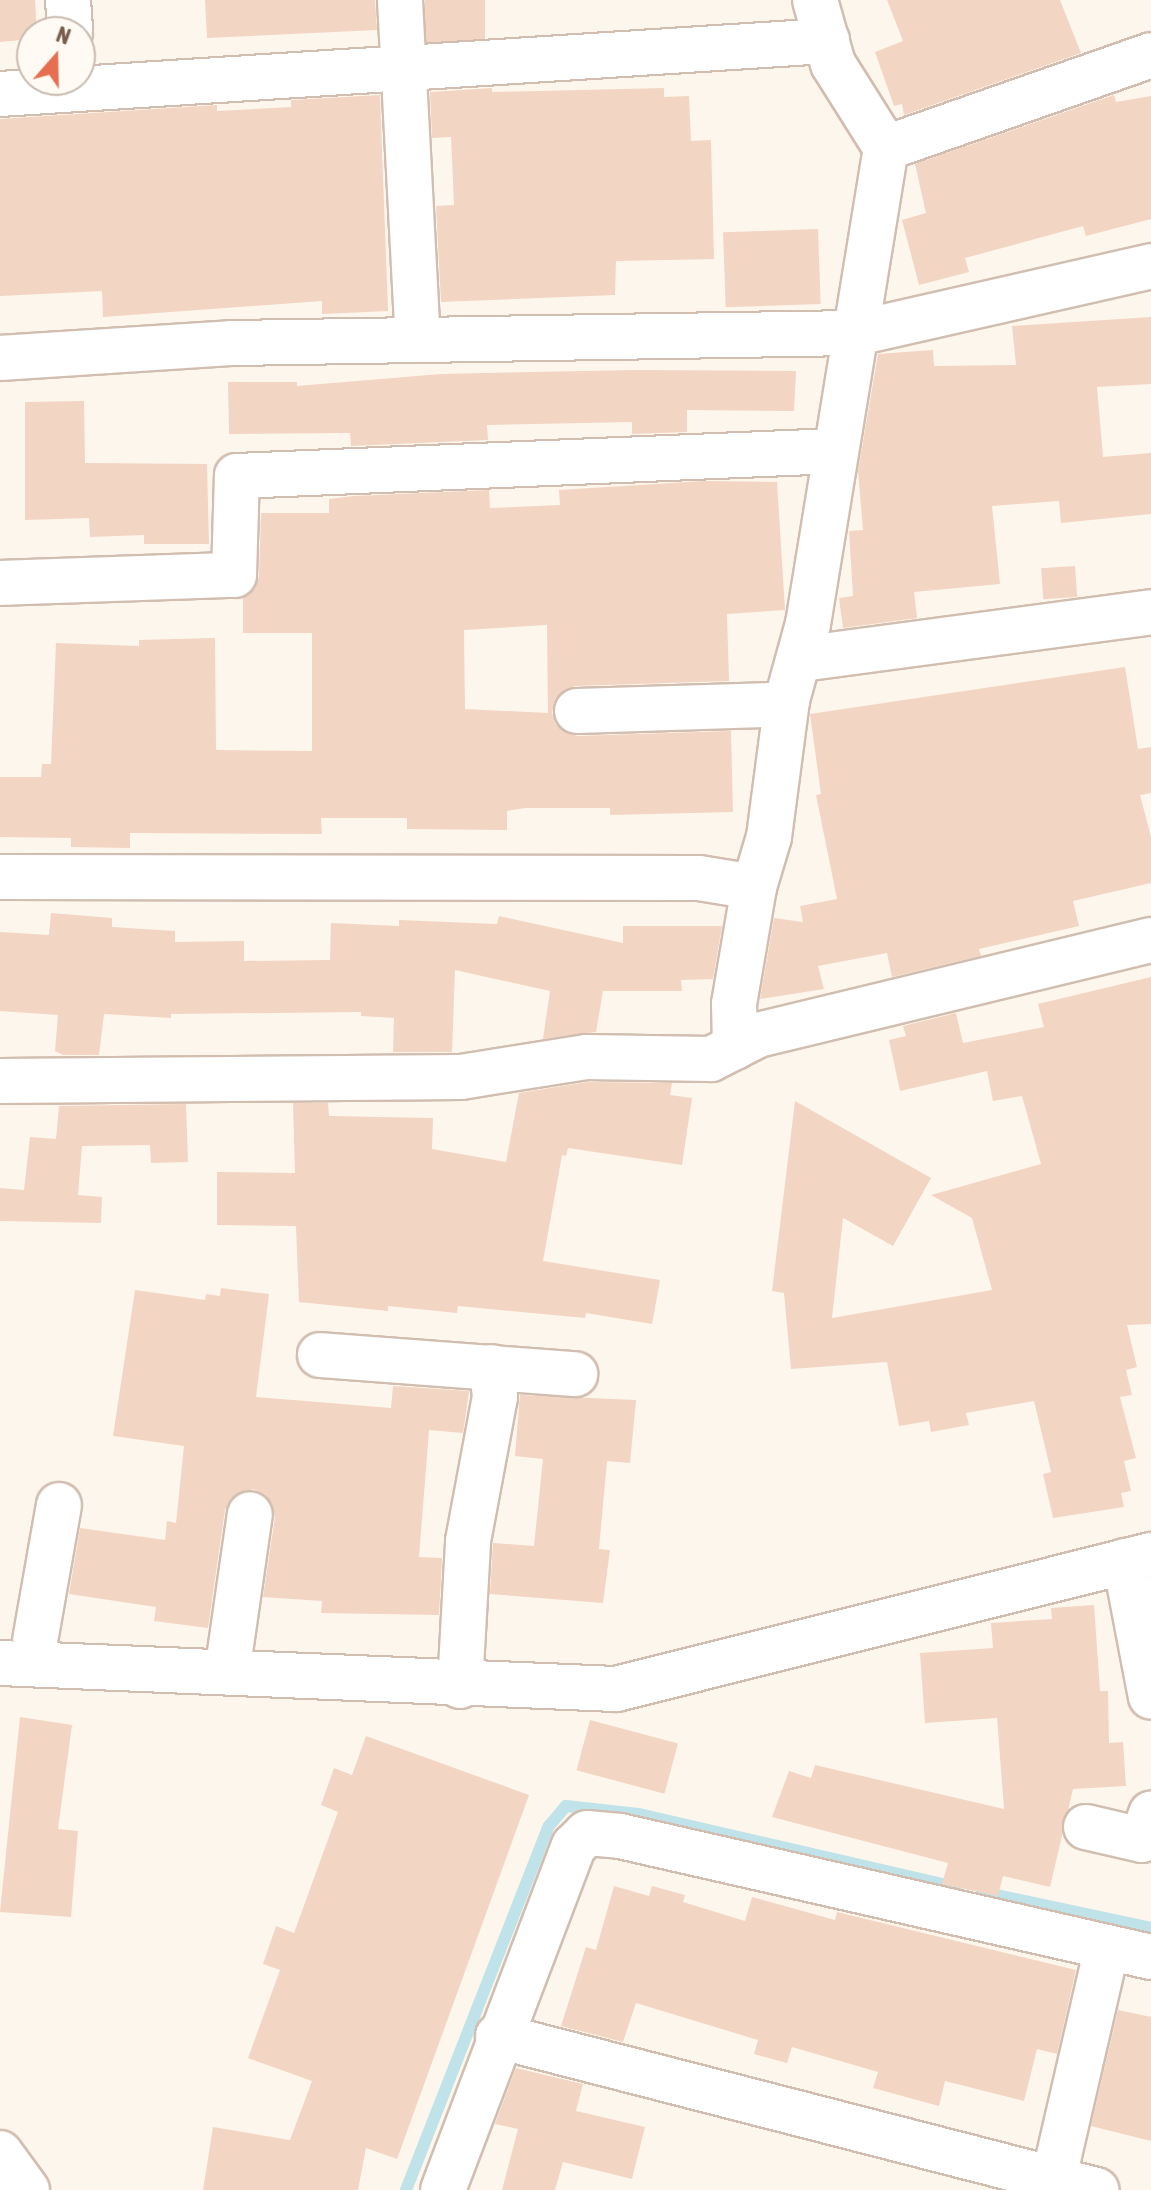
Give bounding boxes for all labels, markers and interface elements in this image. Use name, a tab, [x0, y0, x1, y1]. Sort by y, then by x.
north arrow	[16, 16, 96, 96]
text: N	[53, 21, 74, 50]

